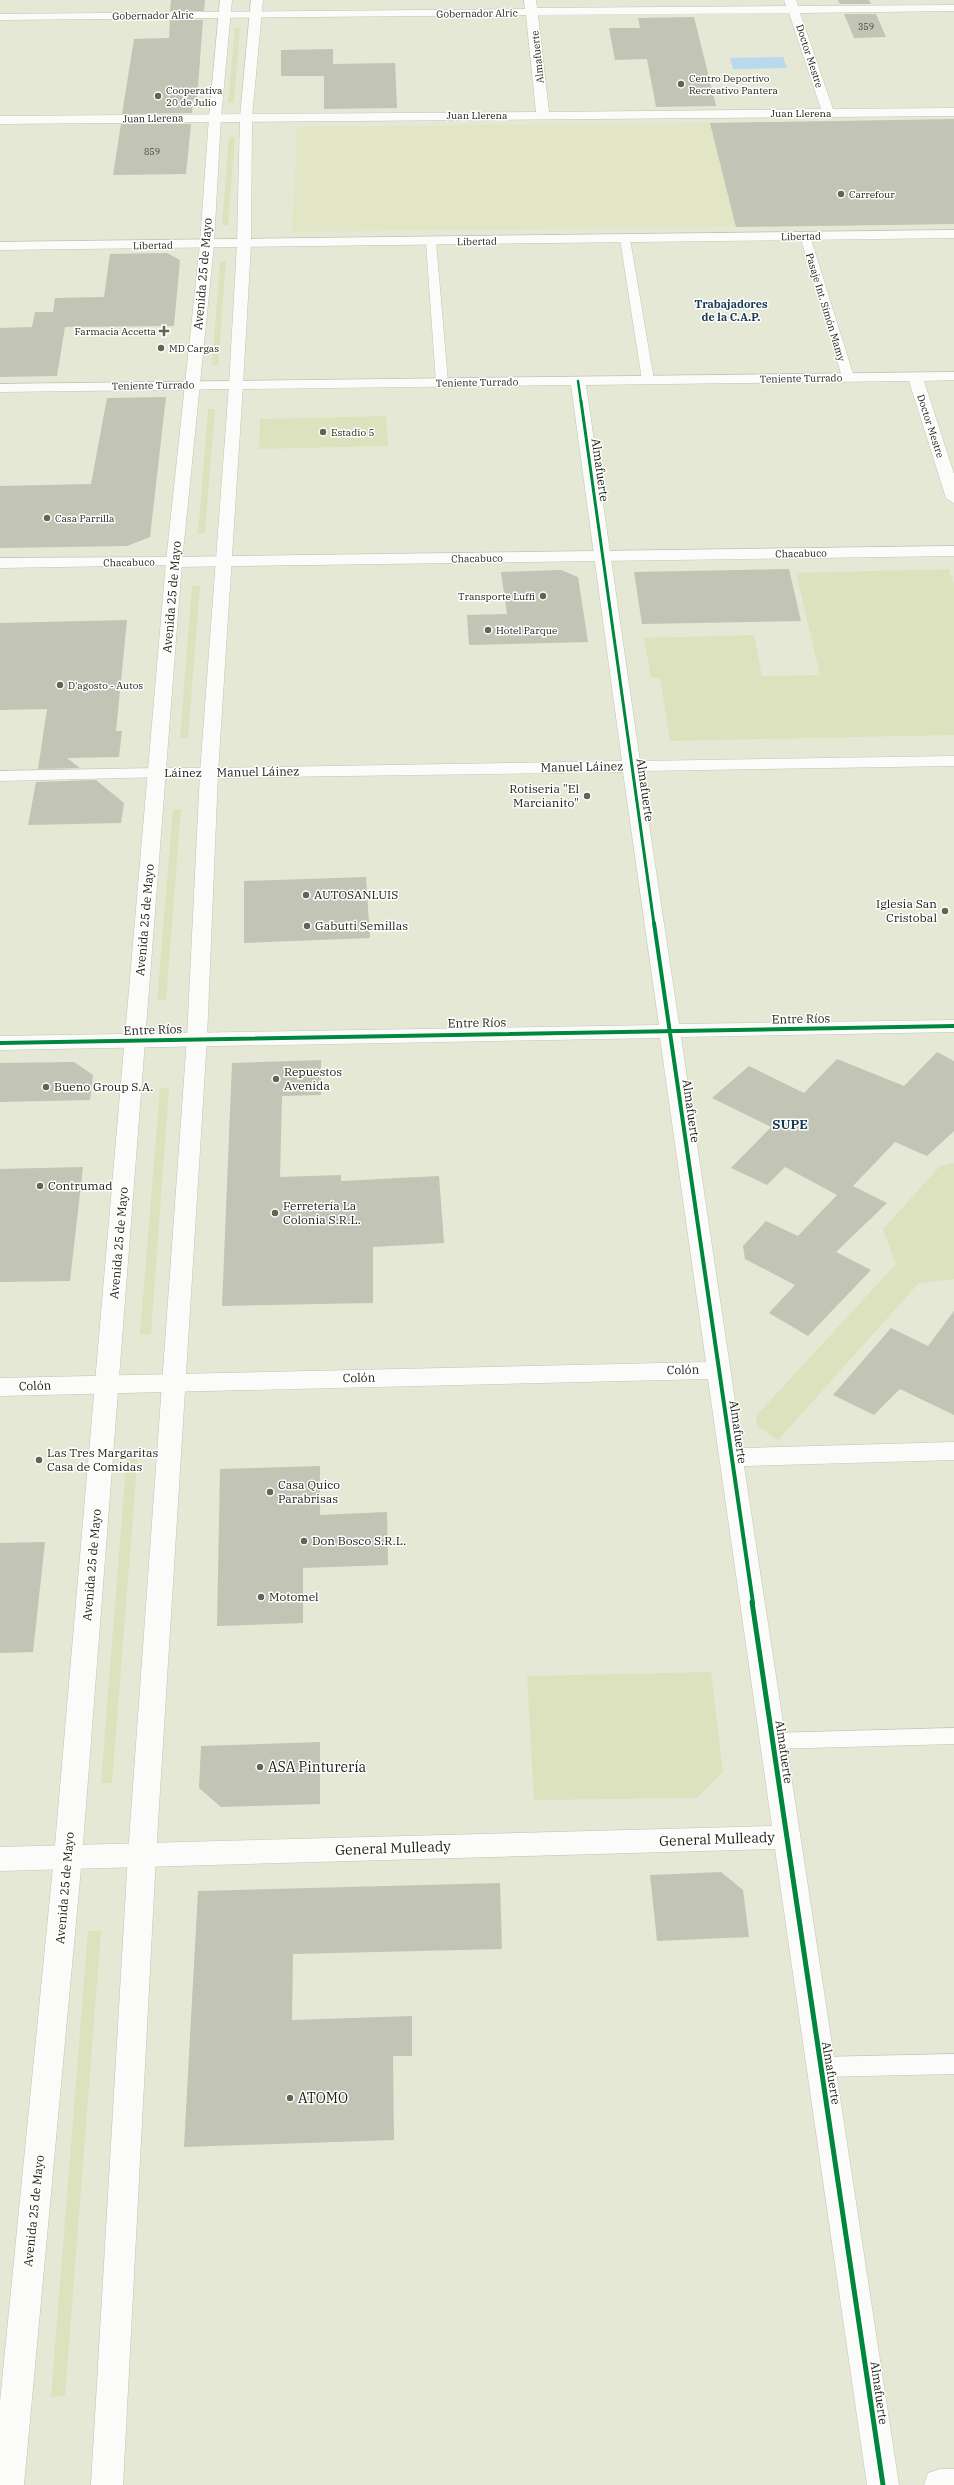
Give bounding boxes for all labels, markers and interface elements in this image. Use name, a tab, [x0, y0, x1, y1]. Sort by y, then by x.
street label: Gobernador Alric	[436, 6, 518, 21]
street label: Gobernador Alric	[112, 8, 194, 23]
house number: 359	[858, 21, 874, 32]
street label: Doctor Mestre	[793, 23, 826, 90]
street label: Almafuerte	[528, 30, 547, 84]
place label: Centro Deportivo Recreativo Pantera	[689, 72, 778, 97]
marker: Centro Deportivo Recreativo Pantera	[676, 79, 686, 89]
place label: Cooperativa 20 de Julio	[166, 84, 223, 109]
marker: Cooperativa 20 de Julio	[153, 91, 163, 101]
street label: Juan Llerena	[771, 107, 832, 120]
street label: Juan Llerena	[447, 109, 508, 122]
street label: Juan Llerena	[122, 111, 184, 126]
house number: 859	[144, 146, 160, 157]
place label: Carrefour	[849, 188, 895, 201]
marker: Carrefour	[836, 189, 846, 199]
street label: Avenida 25 de Mayo	[190, 217, 215, 331]
street label: Libertad	[781, 230, 821, 243]
street label: Libertad	[457, 235, 497, 248]
street label: Libertad	[133, 239, 173, 252]
street label: Pasaje Int. Simón Mamy	[803, 251, 848, 364]
district label: Trabajadores de la C.A.P.	[694, 297, 768, 324]
place label: Farmacia Accetta	[74, 325, 157, 338]
marker: Farmacia Accetta	[159, 326, 169, 336]
place label: MD Cargas	[169, 342, 219, 355]
marker: MD Cargas	[156, 343, 166, 353]
street label: Teniente Turrado	[760, 371, 843, 386]
street label: Teniente Turrado	[436, 375, 519, 390]
street label: Teniente Turrado	[112, 378, 195, 393]
street label: Doctor Mestre	[914, 393, 947, 460]
place label: Estadio 5	[331, 426, 374, 439]
marker: Estadio 5	[318, 427, 328, 437]
street label: Almafuerte	[589, 437, 612, 503]
place label: Casa Parrilla	[55, 512, 115, 525]
marker: Casa Parrilla	[42, 513, 52, 523]
street label: Avenida 25 de Mayo	[159, 540, 184, 654]
street label: Chacabuco	[775, 547, 827, 560]
street label: Chacabuco	[451, 552, 503, 565]
street label: Chacabuco	[103, 556, 155, 569]
place label: Transporte Luffi	[458, 590, 535, 603]
marker: Transporte Luffi	[538, 591, 548, 601]
place label: Hotel Parque	[496, 624, 557, 637]
marker: Hotel Parque	[483, 625, 493, 635]
place label: D'agosto - Autos	[68, 679, 143, 692]
marker: D'agosto - Autos	[55, 680, 65, 690]
street label: Almafuerte	[634, 757, 657, 823]
street label: Manuel Láinez	[541, 758, 623, 775]
street label: Manuel Láinez	[217, 763, 299, 780]
street label: Láinez	[164, 765, 202, 780]
place label: Rotiseria "El Marcianito"	[509, 781, 579, 810]
marker: Rotiseria "El Marcianito"	[582, 791, 592, 801]
street label: Avenida 25 de Mayo	[132, 863, 157, 977]
place label: AUTOSANLUIS	[314, 887, 398, 902]
marker: AUTOSANLUIS	[301, 890, 311, 900]
place label: Iglesia San Cristobal	[876, 896, 937, 925]
marker: Iglesia San Cristobal	[940, 906, 950, 916]
place label: Gabutti Semillas	[315, 918, 408, 933]
marker: Gabutti Semillas	[302, 921, 312, 931]
street label: Entre Ríos	[772, 1010, 831, 1027]
street label: Entre Ríos	[448, 1014, 507, 1031]
street label: Entre Ríos	[123, 1021, 183, 1038]
place label: Repuestos Avenida	[284, 1064, 342, 1093]
marker: Repuestos Avenida	[271, 1074, 281, 1084]
street label: Almafuerte	[680, 1078, 703, 1144]
place label: Bueno Group S.A.	[54, 1079, 153, 1094]
marker: Bueno Group S.A.	[41, 1082, 51, 1092]
district label: SUPE	[772, 1116, 808, 1133]
place label: Contrumad	[48, 1178, 113, 1193]
marker: Contrumad	[35, 1181, 45, 1191]
street label: Avenida 25 de Mayo	[106, 1186, 131, 1300]
place label: Ferretería La Colonia S.R.L.	[283, 1198, 361, 1227]
marker: Ferretería La Colonia S.R.L.	[270, 1208, 280, 1218]
street label: Colón	[667, 1362, 700, 1377]
street label: Colón	[343, 1370, 376, 1385]
street label: Colón	[18, 1377, 52, 1394]
street label: Almafuerte	[727, 1399, 750, 1465]
place label: Las Tres Margaritas Casa de Comidas	[47, 1445, 159, 1474]
marker: Las Tres Margaritas Casa de Comidas	[34, 1455, 44, 1465]
place label: Casa Quico Parabrisas	[278, 1477, 340, 1506]
marker: Casa Quico Parabrisas	[265, 1487, 275, 1497]
street label: Avenida 25 de Mayo	[79, 1508, 104, 1622]
place label: Don Bosco S.R.L.	[312, 1533, 406, 1548]
marker: Don Bosco S.R.L.	[299, 1536, 309, 1546]
place label: Motomel	[269, 1589, 319, 1604]
marker: Motomel	[256, 1592, 266, 1602]
street label: Almafuerte	[773, 1719, 796, 1785]
place label: ASA Pinturería	[268, 1758, 367, 1776]
marker: ASA Pinturería	[255, 1762, 265, 1772]
street label: General Mulleady	[659, 1828, 776, 1850]
street label: Avenida 25 de Mayo	[52, 1831, 77, 1945]
street label: General Mulleady	[335, 1837, 452, 1859]
street label: Almafuerte	[819, 2040, 844, 2106]
place label: ATOMO	[298, 2089, 348, 2107]
marker: ATOMO	[285, 2093, 295, 2103]
street label: Avenida 25 de Mayo	[20, 2154, 47, 2268]
street label: Almafuerte	[868, 2360, 891, 2426]

